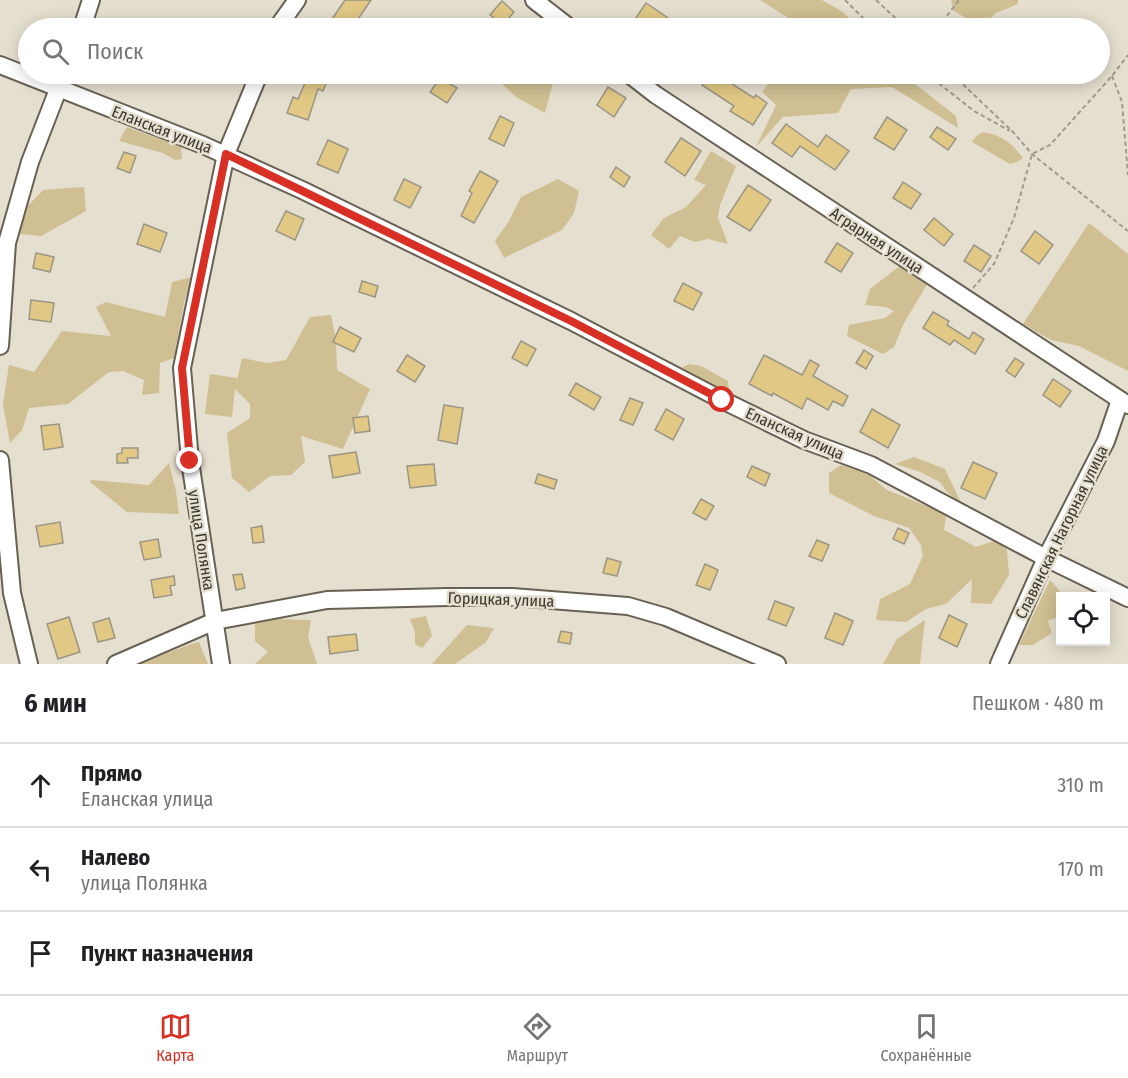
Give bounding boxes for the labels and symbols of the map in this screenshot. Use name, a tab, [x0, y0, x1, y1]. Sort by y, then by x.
street label: Еланская улица	[109, 102, 215, 157]
street label: Аграрная улица	[826, 203, 927, 278]
route start	[708, 386, 734, 412]
street label: Еланская улица	[743, 403, 847, 464]
street label: Славянская Нагорная улица	[1011, 442, 1112, 622]
route end	[176, 447, 202, 473]
street label: улица Полянка	[184, 488, 219, 592]
street label: Горицкая улица	[447, 588, 555, 611]

